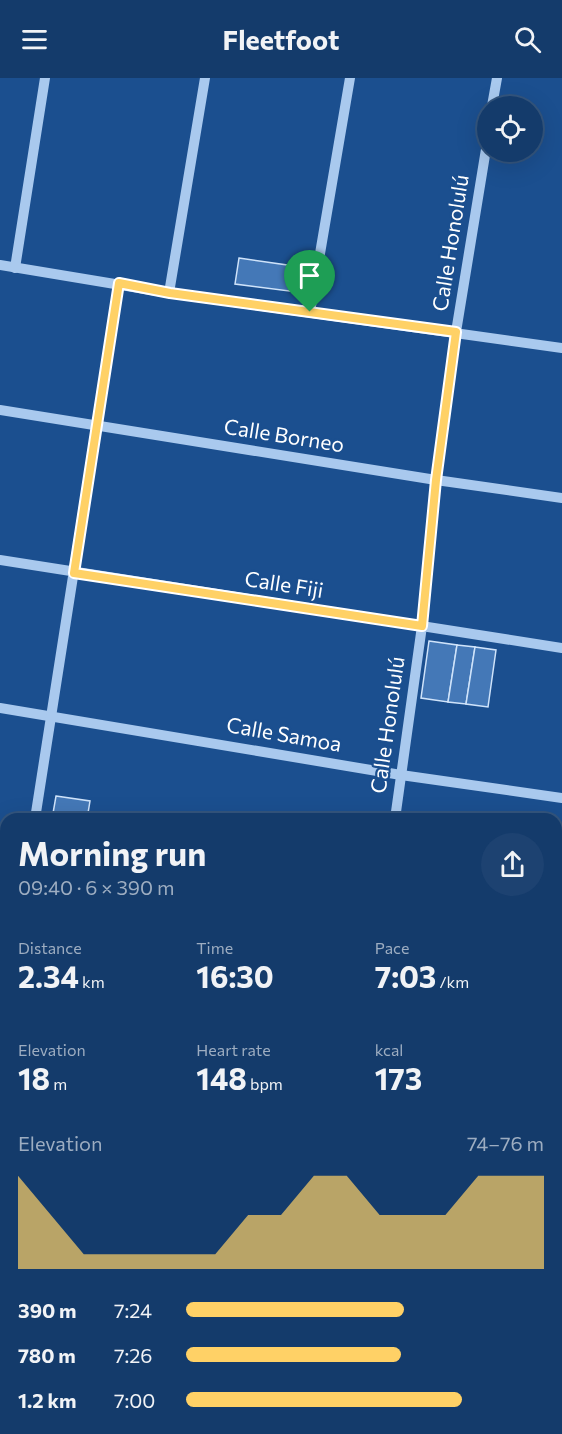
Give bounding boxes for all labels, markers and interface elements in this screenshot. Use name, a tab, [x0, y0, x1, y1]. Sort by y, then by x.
icon: menu	[18, 23, 51, 56]
text: Fleetfoot	[223, 23, 339, 56]
icon: search	[511, 23, 544, 56]
map controls	[477, 96, 543, 162]
button: locate	[477, 96, 543, 162]
street label: Calle Honolulú	[426, 173, 473, 313]
pin	[284, 250, 335, 312]
icon: arrive	[293, 259, 326, 292]
street label: Calle Borneo	[222, 413, 346, 456]
street label: Calle Fiji	[243, 565, 325, 602]
street label: Calle Honolulú	[365, 655, 409, 795]
street label: Calle Samoa	[225, 711, 344, 756]
text: Morning run	[18, 832, 206, 873]
button: share	[481, 833, 544, 896]
text: 09:40 · 6 × 390 m	[18, 875, 174, 899]
text: Distance	[18, 938, 82, 957]
text: Time	[196, 938, 233, 957]
text: Pace	[375, 938, 409, 957]
text: 2.34	[18, 957, 79, 994]
text: 16:30	[196, 957, 274, 994]
text: 7:03	[375, 957, 436, 994]
text: km	[79, 972, 105, 991]
text: /km	[436, 972, 469, 991]
text: Elevation	[18, 1040, 86, 1059]
text: Heart rate	[196, 1040, 271, 1059]
text: kcal	[375, 1040, 403, 1059]
text: 18	[18, 1059, 50, 1096]
text: 148	[196, 1059, 247, 1096]
text: 173	[375, 1059, 422, 1096]
text: m	[50, 1074, 67, 1093]
text: bpm	[247, 1074, 283, 1093]
text: Elevation	[18, 1131, 103, 1155]
text: 74–76 m	[467, 1131, 544, 1155]
text: 390 m	[18, 1298, 77, 1322]
text: 7:24	[114, 1298, 152, 1322]
text: 780 m	[18, 1343, 76, 1367]
text: 7:26	[114, 1343, 152, 1367]
text: 1.2 km	[18, 1388, 76, 1412]
text: 7:00	[114, 1388, 155, 1412]

